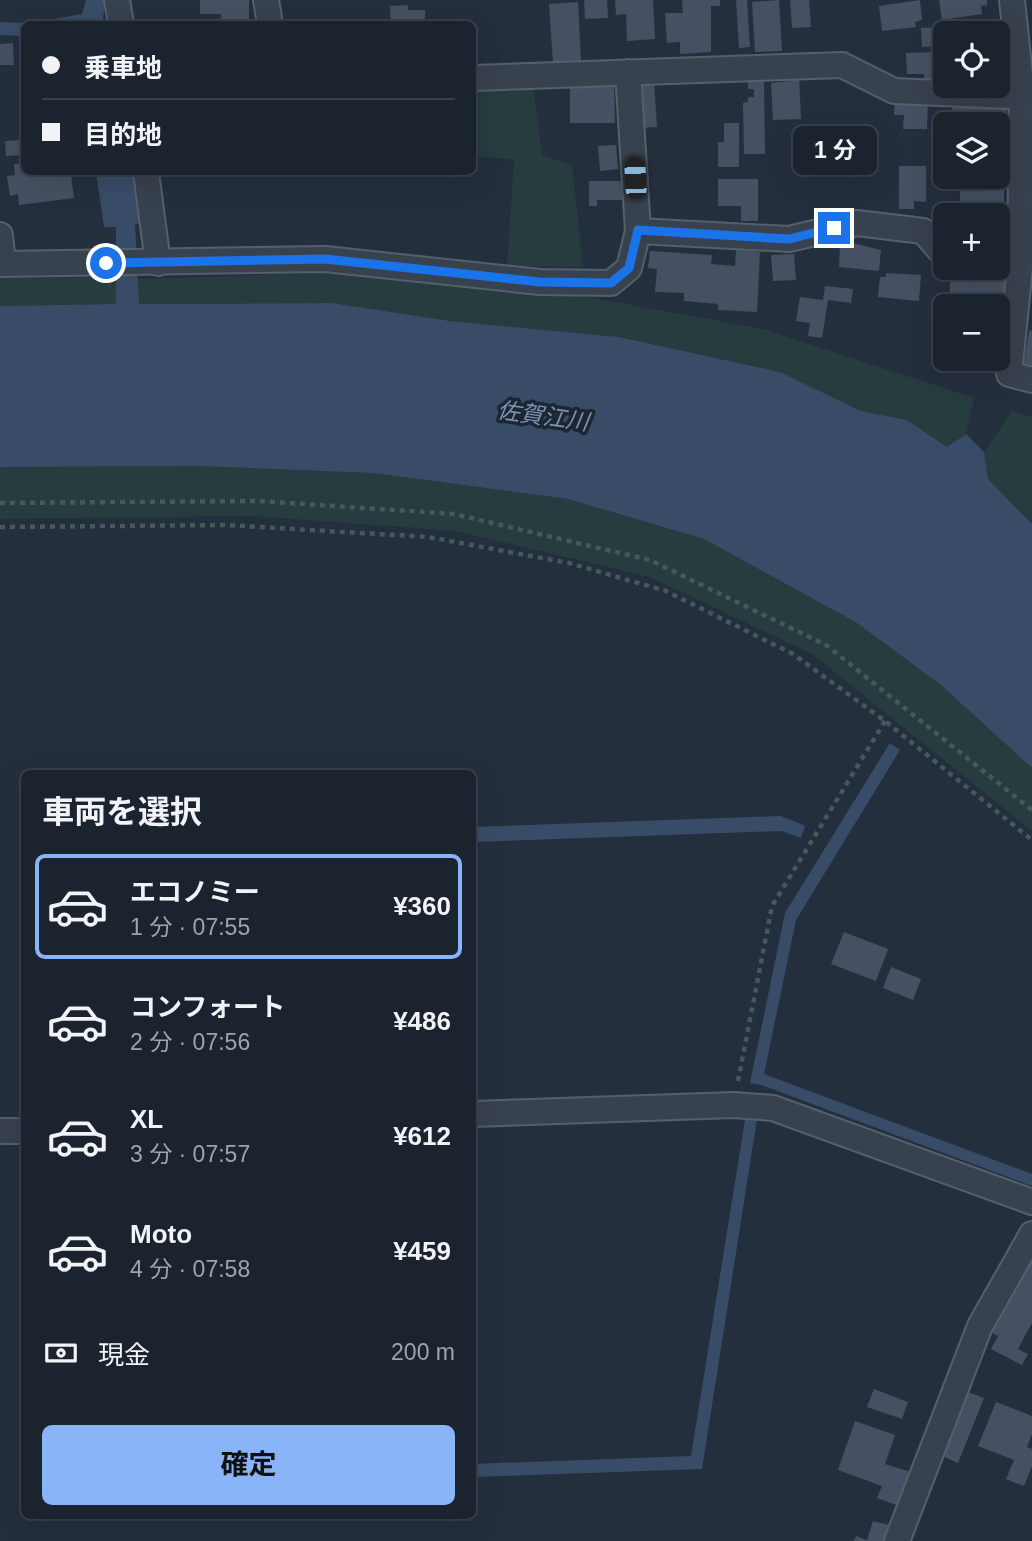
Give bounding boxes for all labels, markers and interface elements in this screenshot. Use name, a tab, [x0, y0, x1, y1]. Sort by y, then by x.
map controls	[933, 21, 1010, 371]
button: locate	[933, 21, 1010, 98]
text: 乗車地	[84, 53, 162, 83]
button: layers	[933, 112, 1010, 189]
text: 目的地	[84, 120, 162, 150]
callout: 1 分	[792, 126, 876, 176]
text: 1 分	[814, 137, 856, 163]
car	[624, 156, 647, 200]
button: +	[933, 203, 1010, 280]
route end	[818, 212, 850, 244]
route start	[90, 247, 122, 279]
button: −	[933, 294, 1010, 371]
water label: 佐賀江川	[496, 397, 593, 436]
text: 車両を選択	[42, 794, 202, 830]
icon: car	[46, 875, 109, 938]
text: エコノミー	[130, 877, 260, 907]
text: ¥360	[393, 891, 451, 921]
text: 1 分 · 07:55	[130, 914, 250, 940]
icon: car	[46, 990, 109, 1053]
text: コンフォート	[130, 992, 285, 1022]
text: ¥486	[393, 1006, 451, 1036]
text: 2 分 · 07:56	[130, 1029, 250, 1055]
text: XL	[130, 1104, 163, 1134]
icon: car	[46, 1105, 109, 1168]
text: ¥612	[393, 1121, 451, 1151]
text: 3 分 · 07:57	[130, 1141, 250, 1167]
text: Moto	[130, 1219, 192, 1249]
icon: car	[46, 1220, 109, 1283]
text: ¥459	[393, 1236, 451, 1266]
text: 4 分 · 07:58	[130, 1256, 250, 1282]
icon: cash	[42, 1334, 80, 1372]
text: 200 m	[391, 1339, 455, 1365]
text: 現金	[98, 1340, 150, 1370]
button: 確定	[42, 1425, 455, 1505]

